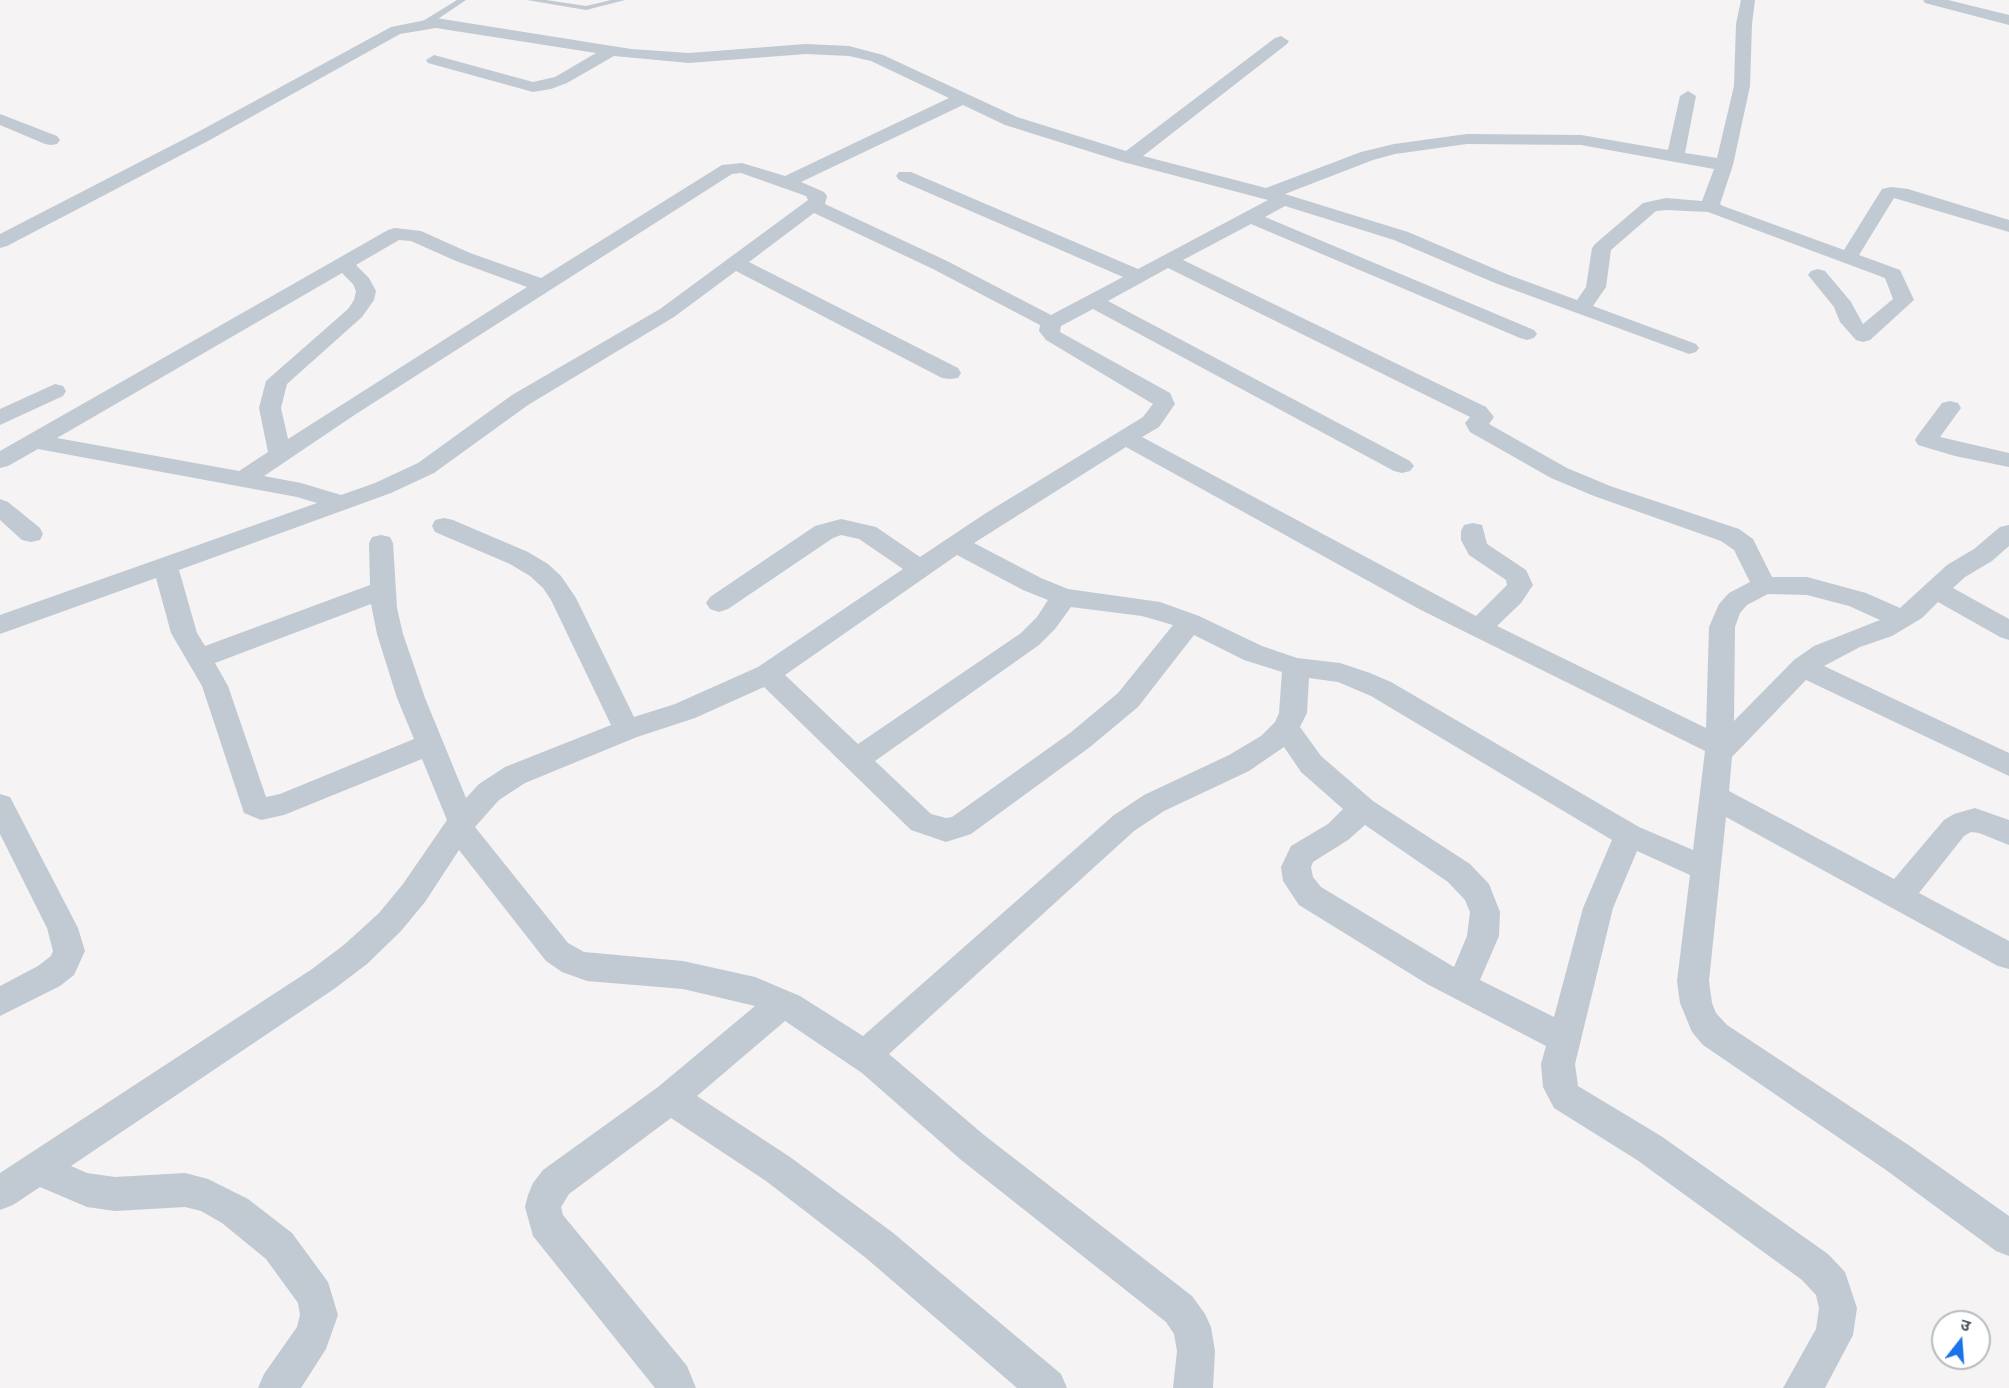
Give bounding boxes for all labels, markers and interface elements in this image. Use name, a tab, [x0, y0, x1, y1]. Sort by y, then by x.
north arrow	[1931, 1310, 1991, 1370]
text: उ	[1959, 1314, 1973, 1335]

